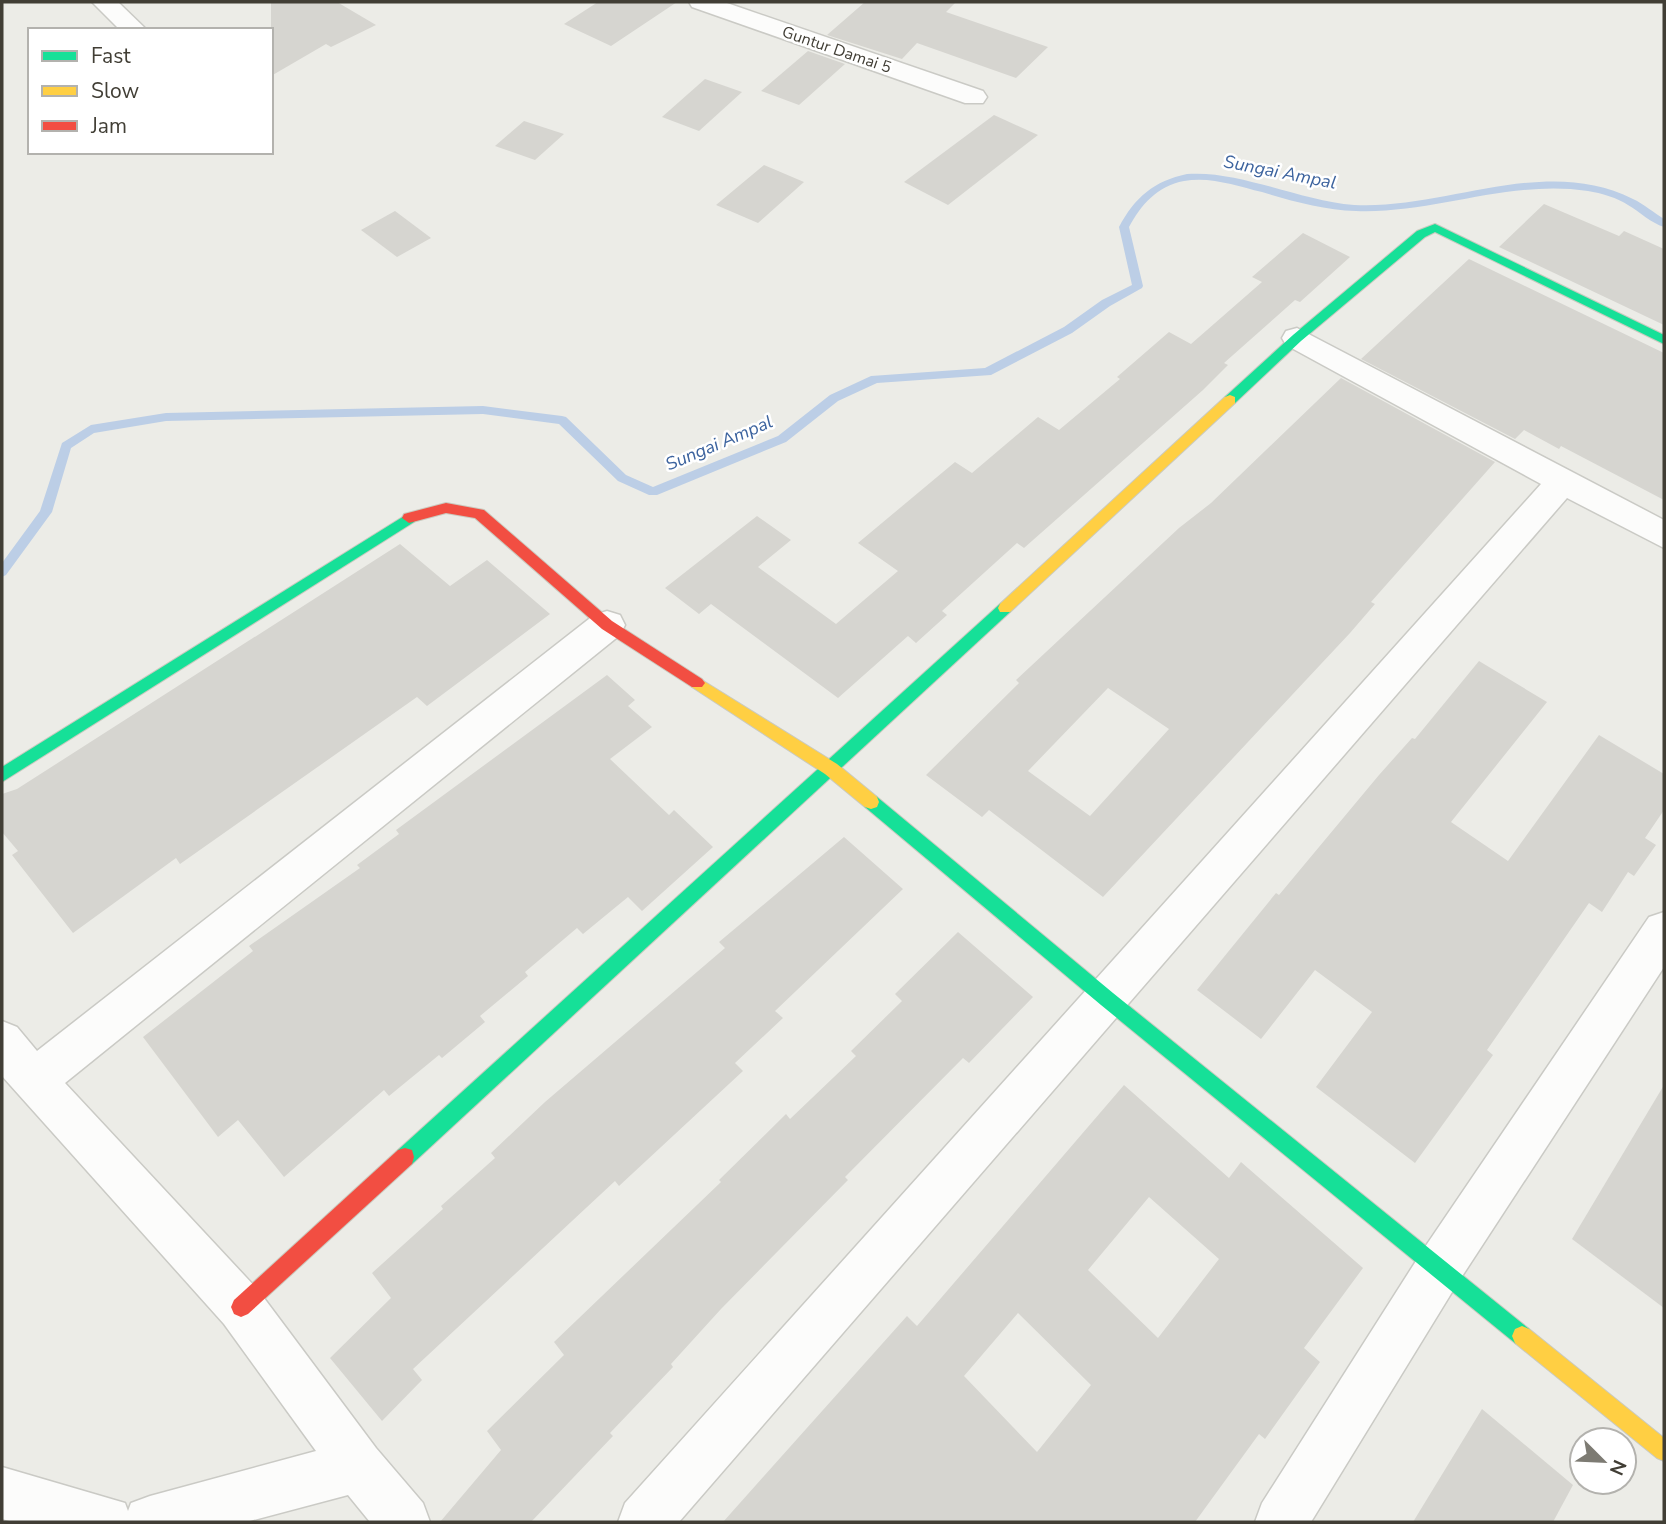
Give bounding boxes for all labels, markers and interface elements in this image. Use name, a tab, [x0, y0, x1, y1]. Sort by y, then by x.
street label: Guntur Damai 5	[779, 21, 894, 79]
legend	[28, 28, 273, 154]
text: Fast	[91, 42, 131, 70]
text: Slow	[91, 77, 140, 105]
text: Jam	[90, 112, 127, 140]
water label: Sungai Ampal	[1222, 149, 1338, 195]
water label: Sungai Ampal	[662, 410, 776, 476]
north arrow	[1568, 1426, 1638, 1496]
text: N	[1603, 1456, 1632, 1479]

